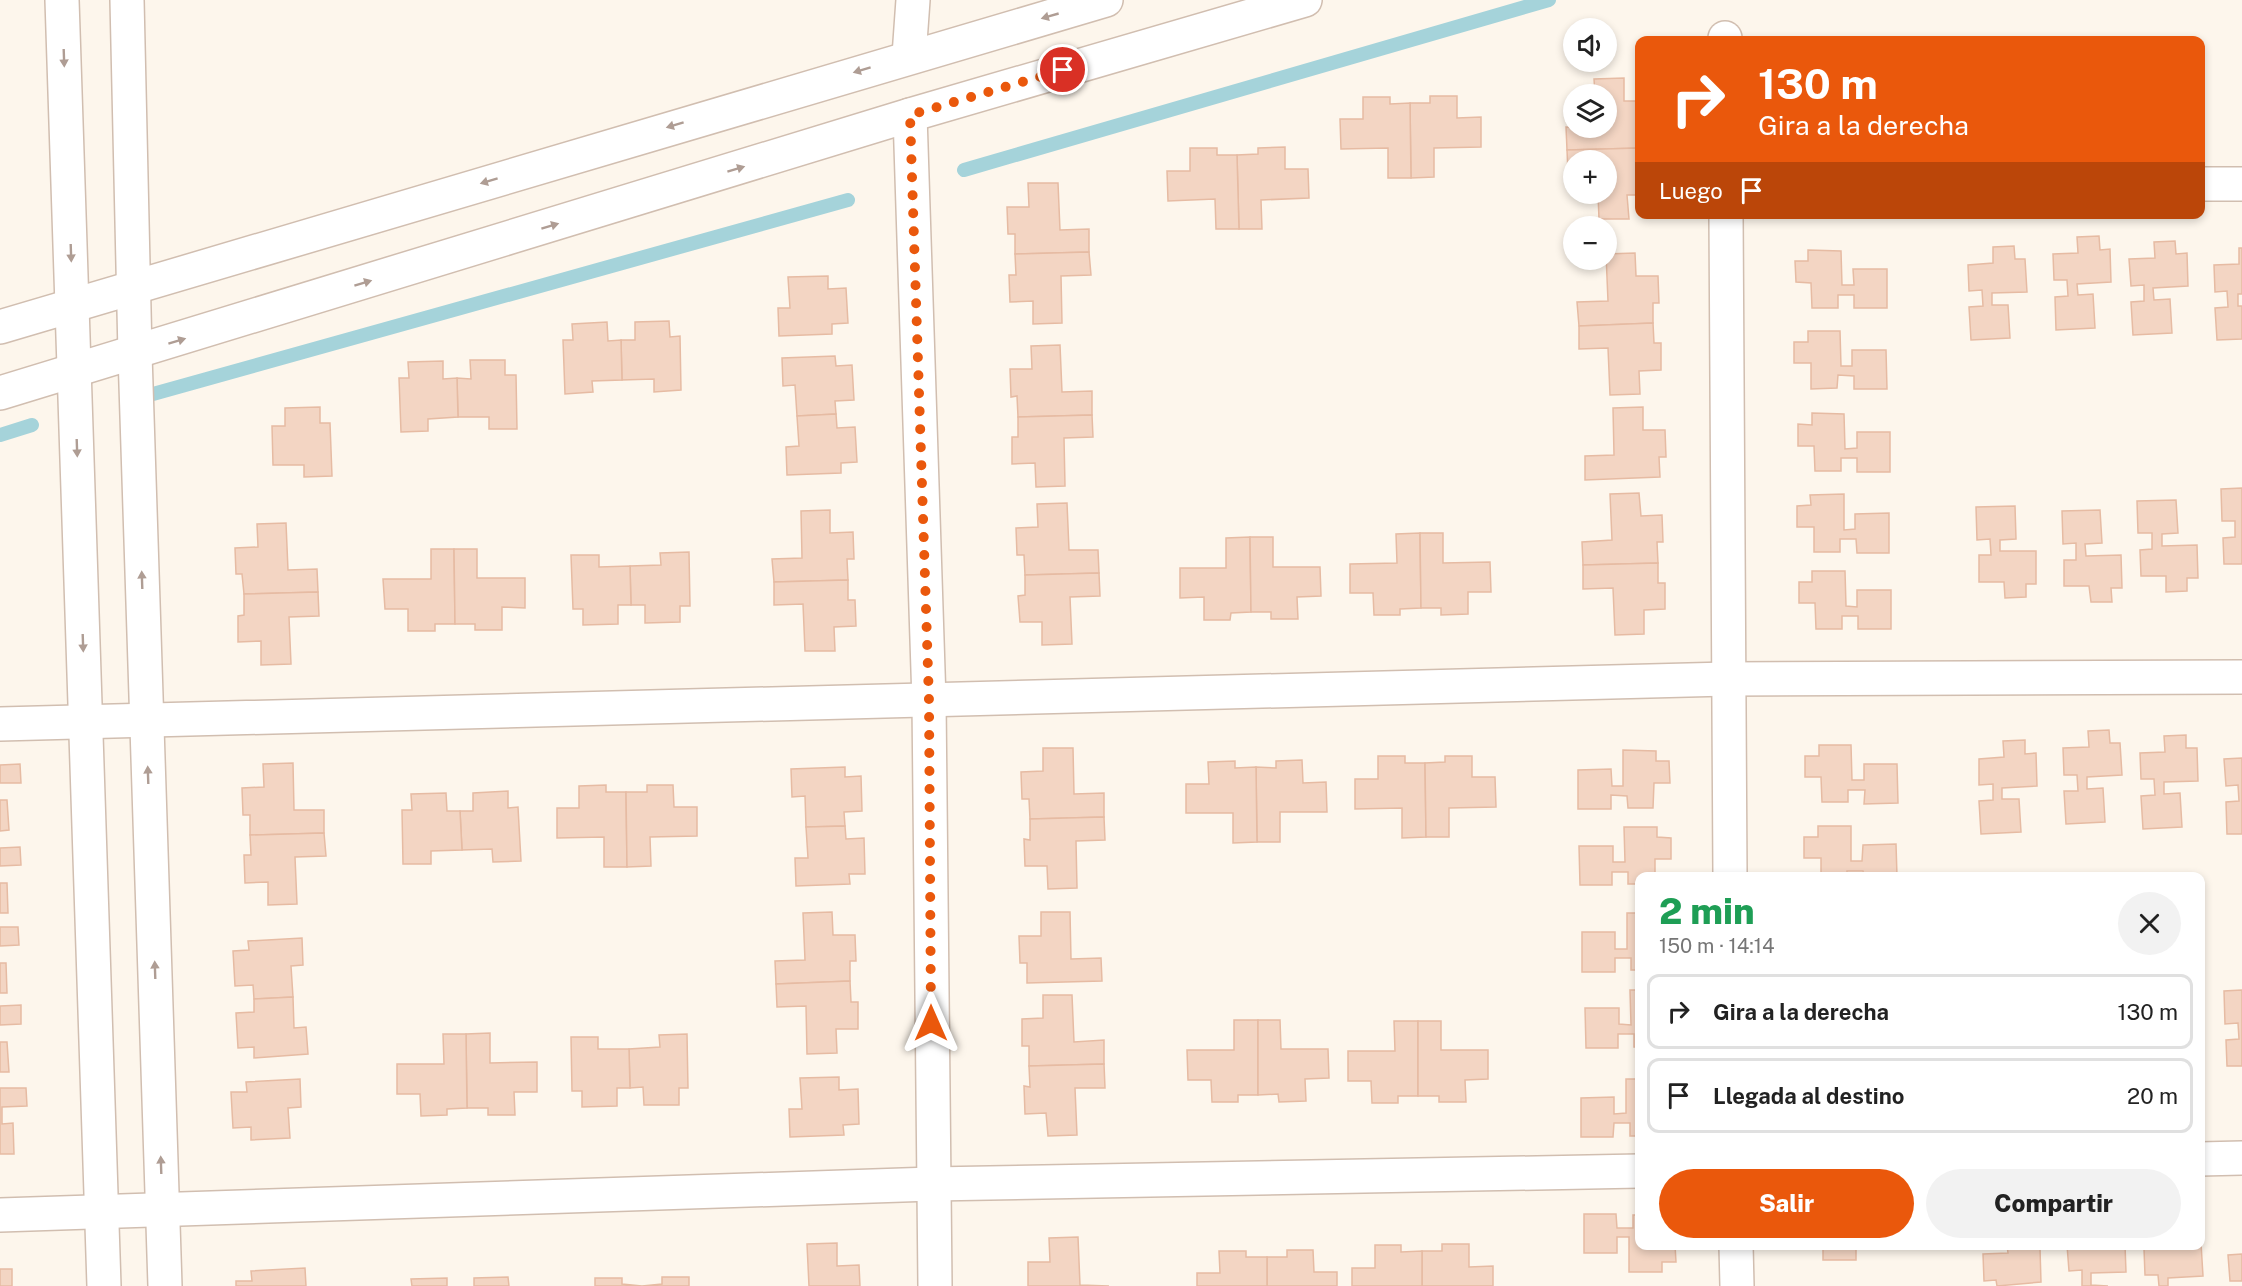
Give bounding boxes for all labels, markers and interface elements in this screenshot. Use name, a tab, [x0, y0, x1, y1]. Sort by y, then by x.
one-way arrow	[1041, 12, 1059, 21]
map controls	[1563, 18, 1617, 270]
button: sound	[1563, 18, 1617, 72]
pin	[1037, 44, 1088, 95]
one-way arrow	[59, 49, 68, 68]
icon: arrive	[1046, 53, 1079, 86]
text: 130 m	[1758, 59, 1878, 108]
icon: right	[1659, 60, 1737, 138]
one-way arrow	[853, 66, 871, 75]
button: layers	[1563, 84, 1617, 138]
text: Gira a la derecha	[1758, 109, 1969, 141]
one-way arrow	[666, 121, 684, 130]
button: +	[1563, 150, 1617, 204]
one-way arrow	[727, 164, 745, 173]
icon: arrive	[1735, 174, 1768, 207]
one-way arrow	[479, 177, 497, 186]
text: Luego	[1659, 178, 1723, 204]
button: −	[1563, 216, 1617, 270]
one-way arrow	[541, 221, 559, 230]
one-way arrow	[66, 244, 75, 263]
one-way arrow	[354, 278, 372, 288]
one-way arrow	[168, 336, 186, 345]
one-way arrow	[73, 439, 82, 458]
one-way arrow	[137, 570, 147, 589]
one-way arrow	[79, 634, 88, 653]
one-way arrow	[143, 765, 153, 784]
text: 2 min	[1659, 890, 1755, 932]
button: close	[2118, 892, 2181, 955]
text: 150 m · 14:14	[1659, 934, 1774, 958]
one-way arrow	[150, 960, 159, 979]
position arrow	[899, 991, 963, 1055]
icon: right	[1662, 995, 1695, 1028]
text: Gira a la derecha	[1713, 999, 1889, 1025]
text: 130 m	[2117, 999, 2178, 1025]
icon: arrive	[1662, 1079, 1695, 1112]
text: Llegada al destino	[1713, 1083, 1904, 1109]
text: 20 m	[2127, 1083, 2178, 1109]
one-way arrow	[156, 1155, 166, 1174]
button: Salir	[1659, 1169, 1914, 1238]
button: Compartir	[1926, 1169, 2181, 1238]

